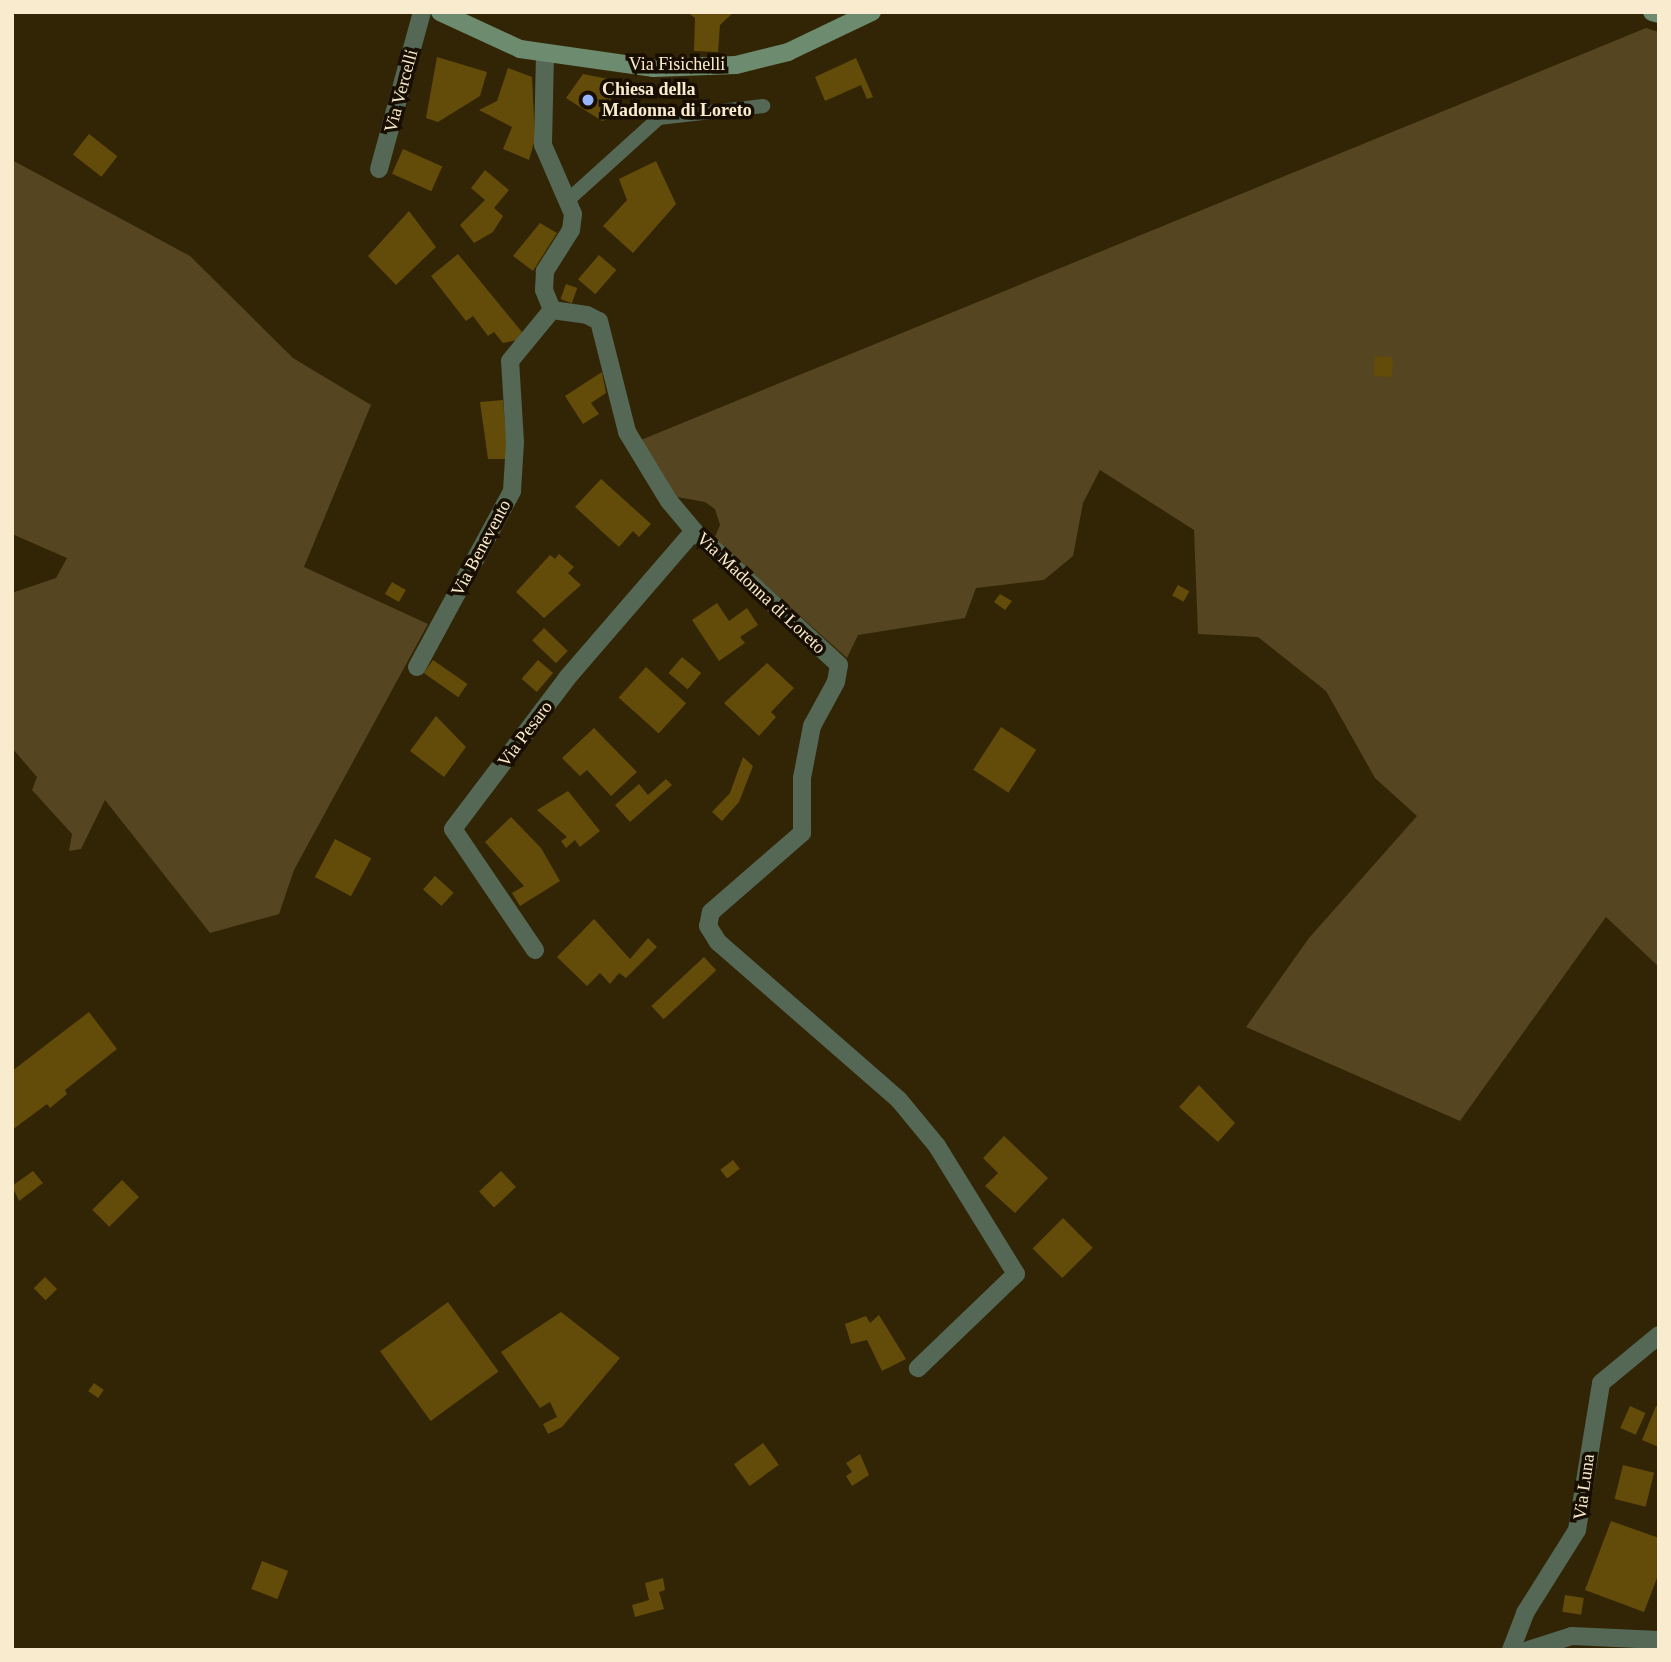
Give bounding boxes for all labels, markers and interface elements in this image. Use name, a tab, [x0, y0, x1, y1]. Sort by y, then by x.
street label: Via Vercelli	[380, 47, 422, 135]
street label: Via Fisichelli	[629, 53, 725, 75]
place label: Chiesa della Madonna di Loreto	[602, 79, 752, 122]
marker: Chiesa della Madonna di Loreto	[580, 92, 596, 108]
street label: Via Benevento	[446, 496, 516, 600]
street label: Via Madonna di Loreto	[692, 528, 830, 658]
street label: Via Pesaro	[493, 697, 557, 771]
street label: Via Luna	[1569, 1453, 1599, 1521]

